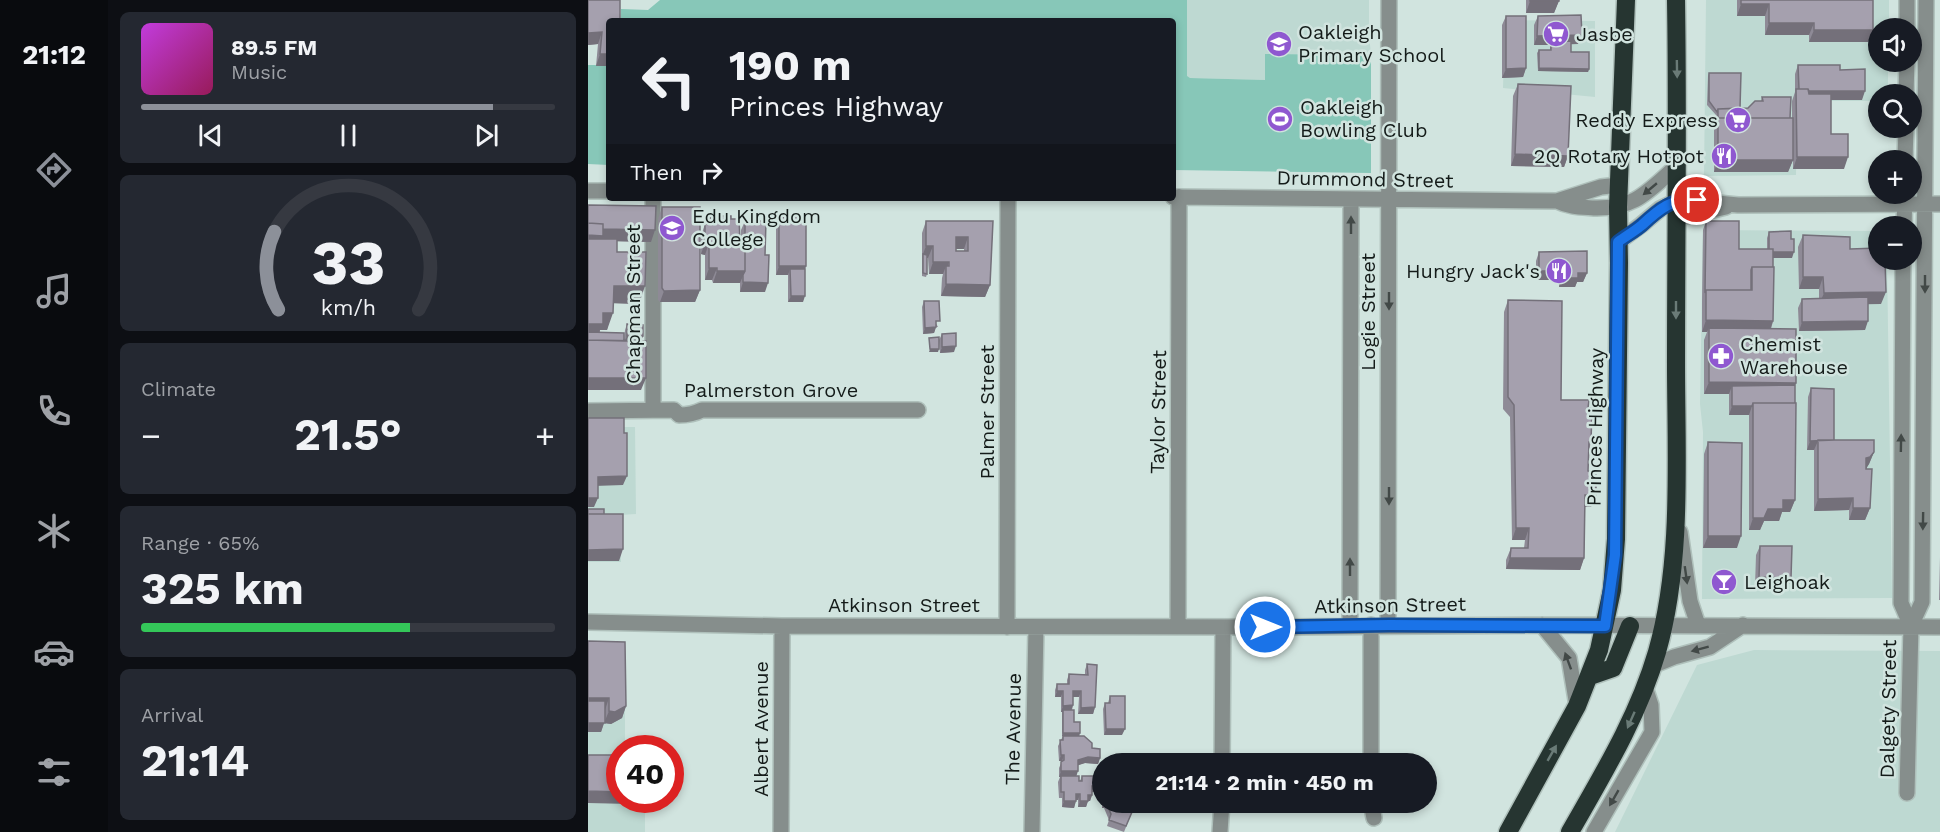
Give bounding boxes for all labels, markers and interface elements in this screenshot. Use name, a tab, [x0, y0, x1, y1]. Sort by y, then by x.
map controls	[1868, 18, 1922, 270]
button: sound	[1868, 18, 1922, 72]
supermarket icon: Jasbe	[1541, 19, 1571, 49]
place label: Oakleigh Primary School	[1298, 20, 1445, 67]
place label: Jasbe	[1576, 22, 1633, 46]
school or university icon: Oakleigh Primary School	[1264, 29, 1294, 59]
text: 89.5 FM	[231, 35, 317, 60]
text: 21:12	[22, 39, 86, 71]
text: 190 m	[729, 41, 852, 90]
icon: left	[630, 42, 708, 120]
text: Music	[231, 60, 287, 84]
one-way arrow	[1672, 60, 1682, 79]
button: search	[1868, 84, 1922, 138]
text: Princes Highway	[729, 91, 943, 123]
place label: Oakleigh Bowling Club	[1300, 95, 1427, 142]
sports icon: Oakleigh Bowling Club	[1265, 104, 1295, 134]
supermarket icon: Reddy Express	[1723, 105, 1753, 135]
place label: Reddy Express	[1575, 108, 1718, 132]
icon: previous	[194, 119, 227, 152]
icon: pause	[332, 119, 365, 152]
icon: next	[470, 119, 503, 152]
restaurant icon: 2Q Rotary Hotpot	[1709, 141, 1739, 171]
place label: 2Q Rotary Hotpot	[1534, 144, 1705, 168]
icon: directions	[33, 149, 75, 191]
button: +	[1868, 150, 1922, 204]
icon: right	[695, 156, 728, 189]
text: Then	[630, 160, 683, 185]
street label: Drummond Street	[1276, 165, 1454, 193]
pin	[1671, 174, 1722, 225]
one-way arrow	[1642, 183, 1658, 196]
icon: arrive	[1680, 183, 1713, 216]
place label: Edu Kingdom College	[692, 204, 821, 251]
school or university icon: Edu Kingdom College	[657, 213, 687, 243]
one-way arrow	[1346, 216, 1356, 235]
button: −	[1868, 216, 1922, 270]
street label: Chapman Street	[621, 224, 645, 384]
text: 33	[311, 226, 385, 299]
street label: Logie Street	[1356, 252, 1380, 371]
restaurant icon: Hungry Jack's	[1544, 256, 1574, 286]
place label: Hungry Jack's	[1406, 259, 1540, 283]
icon: music	[33, 270, 75, 312]
one-way arrow	[1920, 274, 1930, 293]
one-way arrow	[1384, 291, 1394, 310]
text: km/h	[320, 295, 376, 320]
one-way arrow	[1671, 300, 1681, 319]
place label: Chemist Warehouse	[1740, 332, 1848, 379]
pharmacy icon: Chemist Warehouse	[1706, 341, 1736, 371]
street label: Palmer Street	[975, 344, 999, 479]
street label: Princes Highway	[1582, 347, 1608, 506]
street label: Taylor Street	[1145, 349, 1171, 474]
text: Climate	[141, 377, 216, 401]
street label: Palmerston Grove	[684, 378, 858, 402]
icon: phone	[33, 390, 75, 432]
text: 21.5°	[294, 408, 402, 461]
text: −	[141, 416, 161, 455]
text: +	[535, 416, 555, 455]
one-way arrow	[1896, 434, 1906, 453]
one-way arrow	[1384, 486, 1394, 505]
icon: climate	[33, 510, 75, 552]
one-way arrow	[1919, 511, 1928, 530]
text: Range · 65%	[141, 531, 259, 555]
one-way arrow	[1345, 558, 1355, 577]
text: 325 km	[141, 562, 304, 615]
one-way arrow	[1682, 566, 1691, 585]
bar icon: Leighoak	[1709, 567, 1739, 597]
place label: Leighoak	[1744, 570, 1830, 594]
street label: Atkinson Street	[1314, 592, 1467, 618]
street label: Atkinson Street	[828, 593, 981, 617]
position arrow	[1233, 595, 1297, 659]
icon: car	[33, 631, 75, 673]
street label: Dalgety Street	[1875, 639, 1901, 779]
one-way arrow	[1691, 645, 1709, 655]
one-way arrow	[1563, 652, 1573, 670]
street label: Albert Avenue	[749, 661, 773, 797]
street label: The Avenue	[1000, 673, 1026, 785]
text: Arrival	[141, 703, 203, 727]
one-way arrow	[1626, 711, 1636, 729]
text: 21:14	[141, 734, 249, 787]
speed limit sign: 40	[606, 735, 684, 813]
one-way arrow	[1547, 744, 1557, 761]
icon: filters	[33, 751, 75, 793]
text: 21:14 · 2 min · 450 m	[1155, 770, 1374, 795]
one-way arrow	[1609, 790, 1619, 807]

